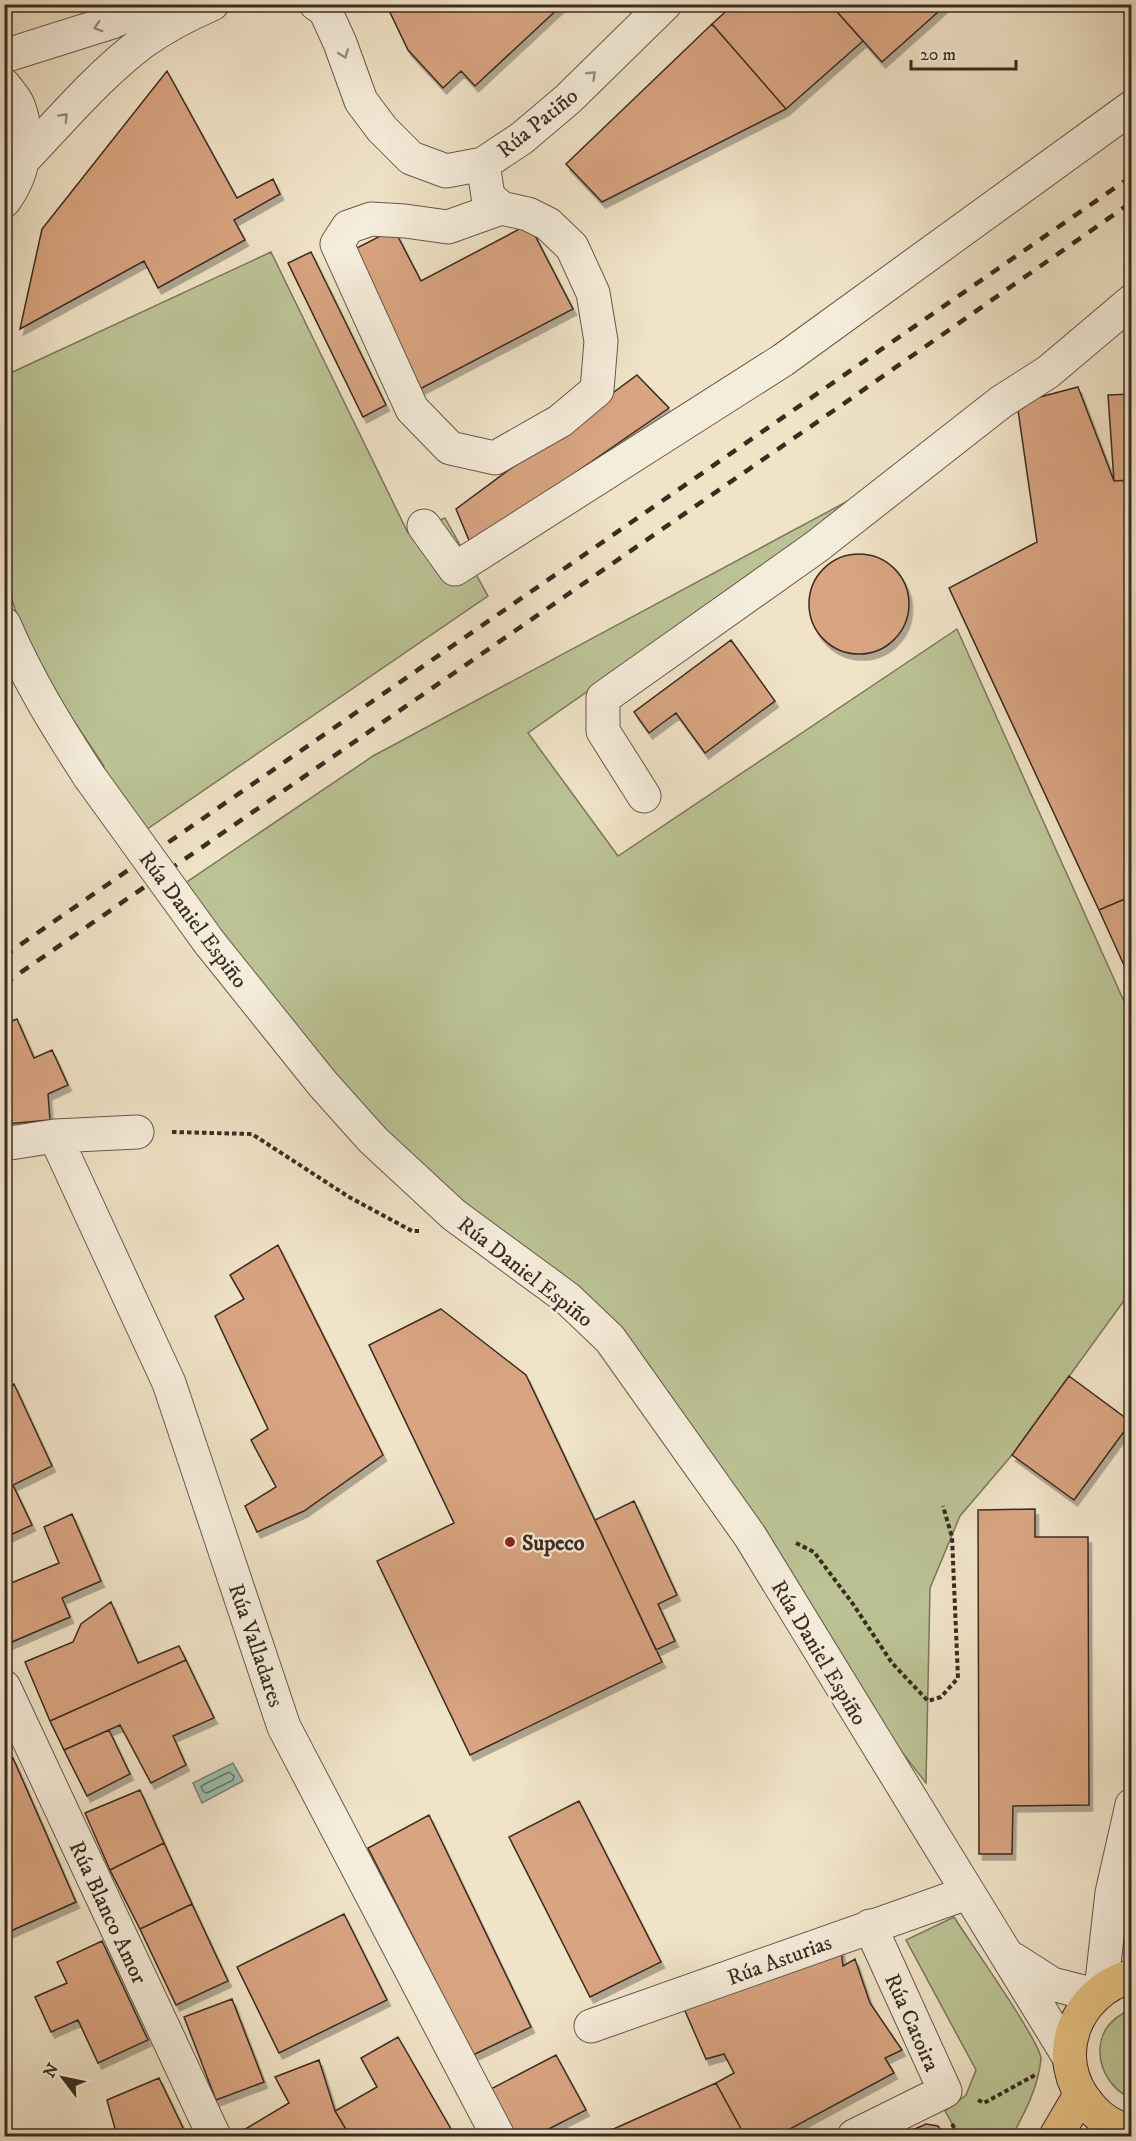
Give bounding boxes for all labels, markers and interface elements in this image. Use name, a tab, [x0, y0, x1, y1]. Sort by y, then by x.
one-way arrow	[93, 20, 104, 32]
scale bar	[911, 33, 1016, 71]
text: 20 m	[920, 44, 956, 66]
one-way arrow	[336, 48, 349, 59]
one-way arrow	[585, 72, 596, 83]
street label: Rúa Patiño	[492, 82, 584, 164]
one-way arrow	[57, 113, 68, 123]
street label: Rúa Daniel Espiño	[133, 846, 253, 994]
street label: Rúa Daniel Espiño	[452, 1211, 598, 1333]
place label: Supeco	[522, 1530, 585, 1557]
marker: Supeco	[503, 1535, 517, 1549]
street label: Rúa Daniel Espiño	[765, 1575, 873, 1730]
street label: Rúa Valladares	[222, 1580, 289, 1711]
street label: Rúa Blanco Amor	[63, 1837, 153, 1989]
street label: Rúa Asturias	[724, 1929, 835, 1992]
street label: Rúa Catoira	[878, 1970, 945, 2076]
north arrow	[33, 2048, 93, 2108]
text: N	[39, 2060, 63, 2081]

